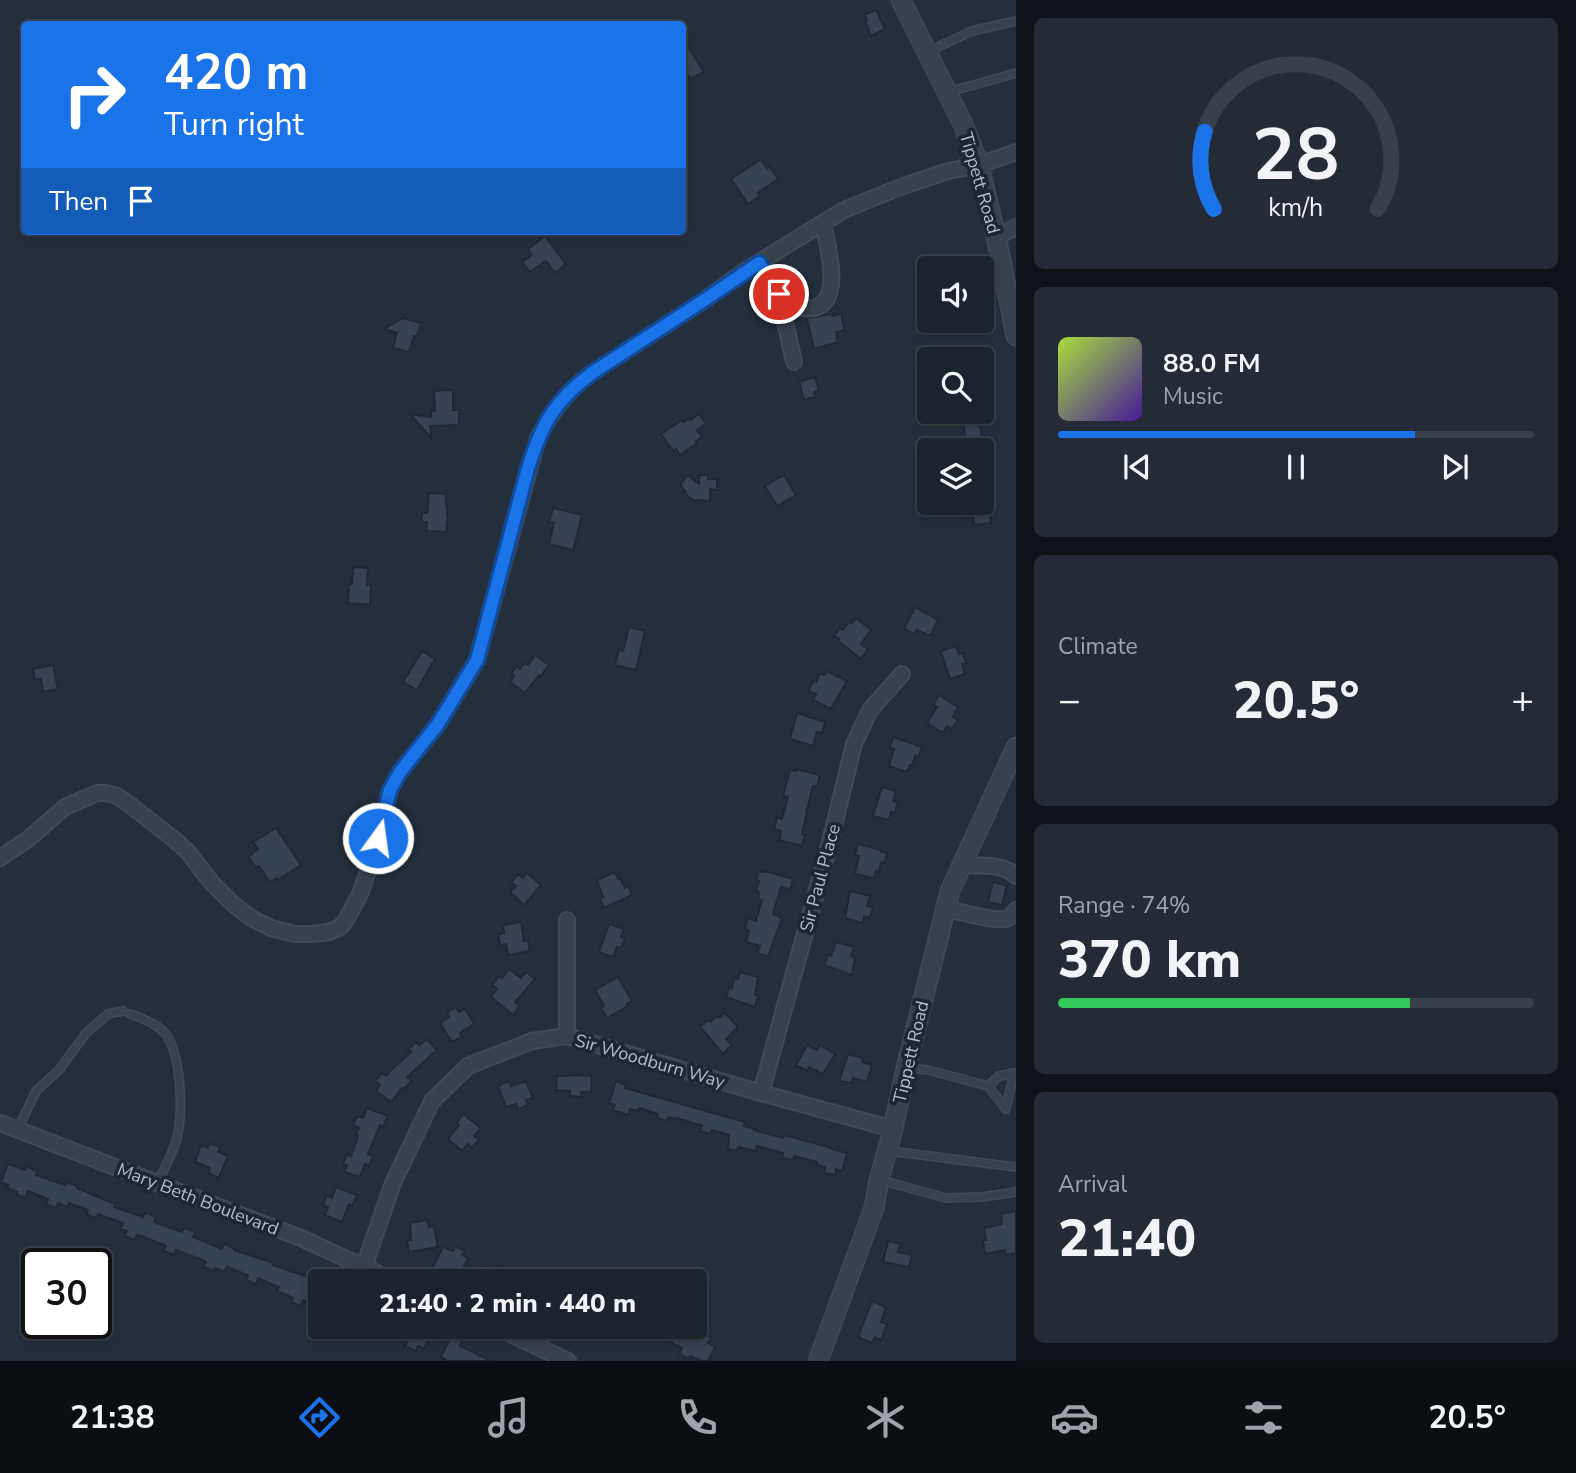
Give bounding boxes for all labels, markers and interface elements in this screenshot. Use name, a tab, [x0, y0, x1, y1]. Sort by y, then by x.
text: 420 m	[164, 39, 308, 106]
icon: right	[49, 49, 140, 140]
text: Turn right	[164, 103, 304, 146]
text: 28	[1252, 106, 1340, 206]
street label: Tippett Road	[954, 129, 1006, 237]
icon: arrive	[122, 182, 160, 220]
text: Then	[49, 184, 108, 219]
text: km/h	[1268, 191, 1324, 225]
map controls	[917, 256, 994, 515]
button: sound	[917, 256, 994, 333]
pin	[749, 264, 809, 324]
icon: arrive	[760, 275, 798, 313]
text: 88.0 FM	[1163, 346, 1260, 381]
button: search	[917, 347, 994, 424]
text: Music	[1163, 381, 1223, 412]
button: layers	[917, 438, 994, 515]
icon: previous	[1118, 448, 1156, 486]
icon: pause	[1277, 448, 1315, 486]
icon: next	[1436, 448, 1474, 486]
text: Climate	[1058, 631, 1138, 662]
text: 20.5°	[1232, 665, 1360, 736]
text: −	[1058, 675, 1081, 726]
text: +	[1511, 675, 1534, 726]
position arrow	[341, 801, 415, 875]
street label: Sir Paul Place	[794, 821, 846, 935]
text: Range · 74%	[1058, 890, 1190, 921]
text: 370 km	[1058, 924, 1241, 995]
street label: Tippett Road	[888, 998, 934, 1106]
street label: Sir Woodburn Way	[572, 1028, 729, 1094]
street label: Mary Beth Boulevard	[114, 1157, 282, 1241]
text: Arrival	[1058, 1169, 1127, 1200]
text: 21:40	[1058, 1203, 1196, 1274]
speed limit sign: 30	[21, 1248, 112, 1339]
text: 21:40 · 2 min · 440 m	[379, 1286, 636, 1321]
icon: directions	[295, 1393, 344, 1442]
icon: music	[484, 1393, 533, 1442]
icon: phone	[673, 1393, 722, 1442]
icon: climate	[861, 1393, 910, 1442]
icon: car	[1050, 1393, 1099, 1442]
icon: filters	[1239, 1393, 1288, 1442]
text: 21:38	[70, 1396, 155, 1439]
text: 20.5°	[1428, 1396, 1506, 1439]

